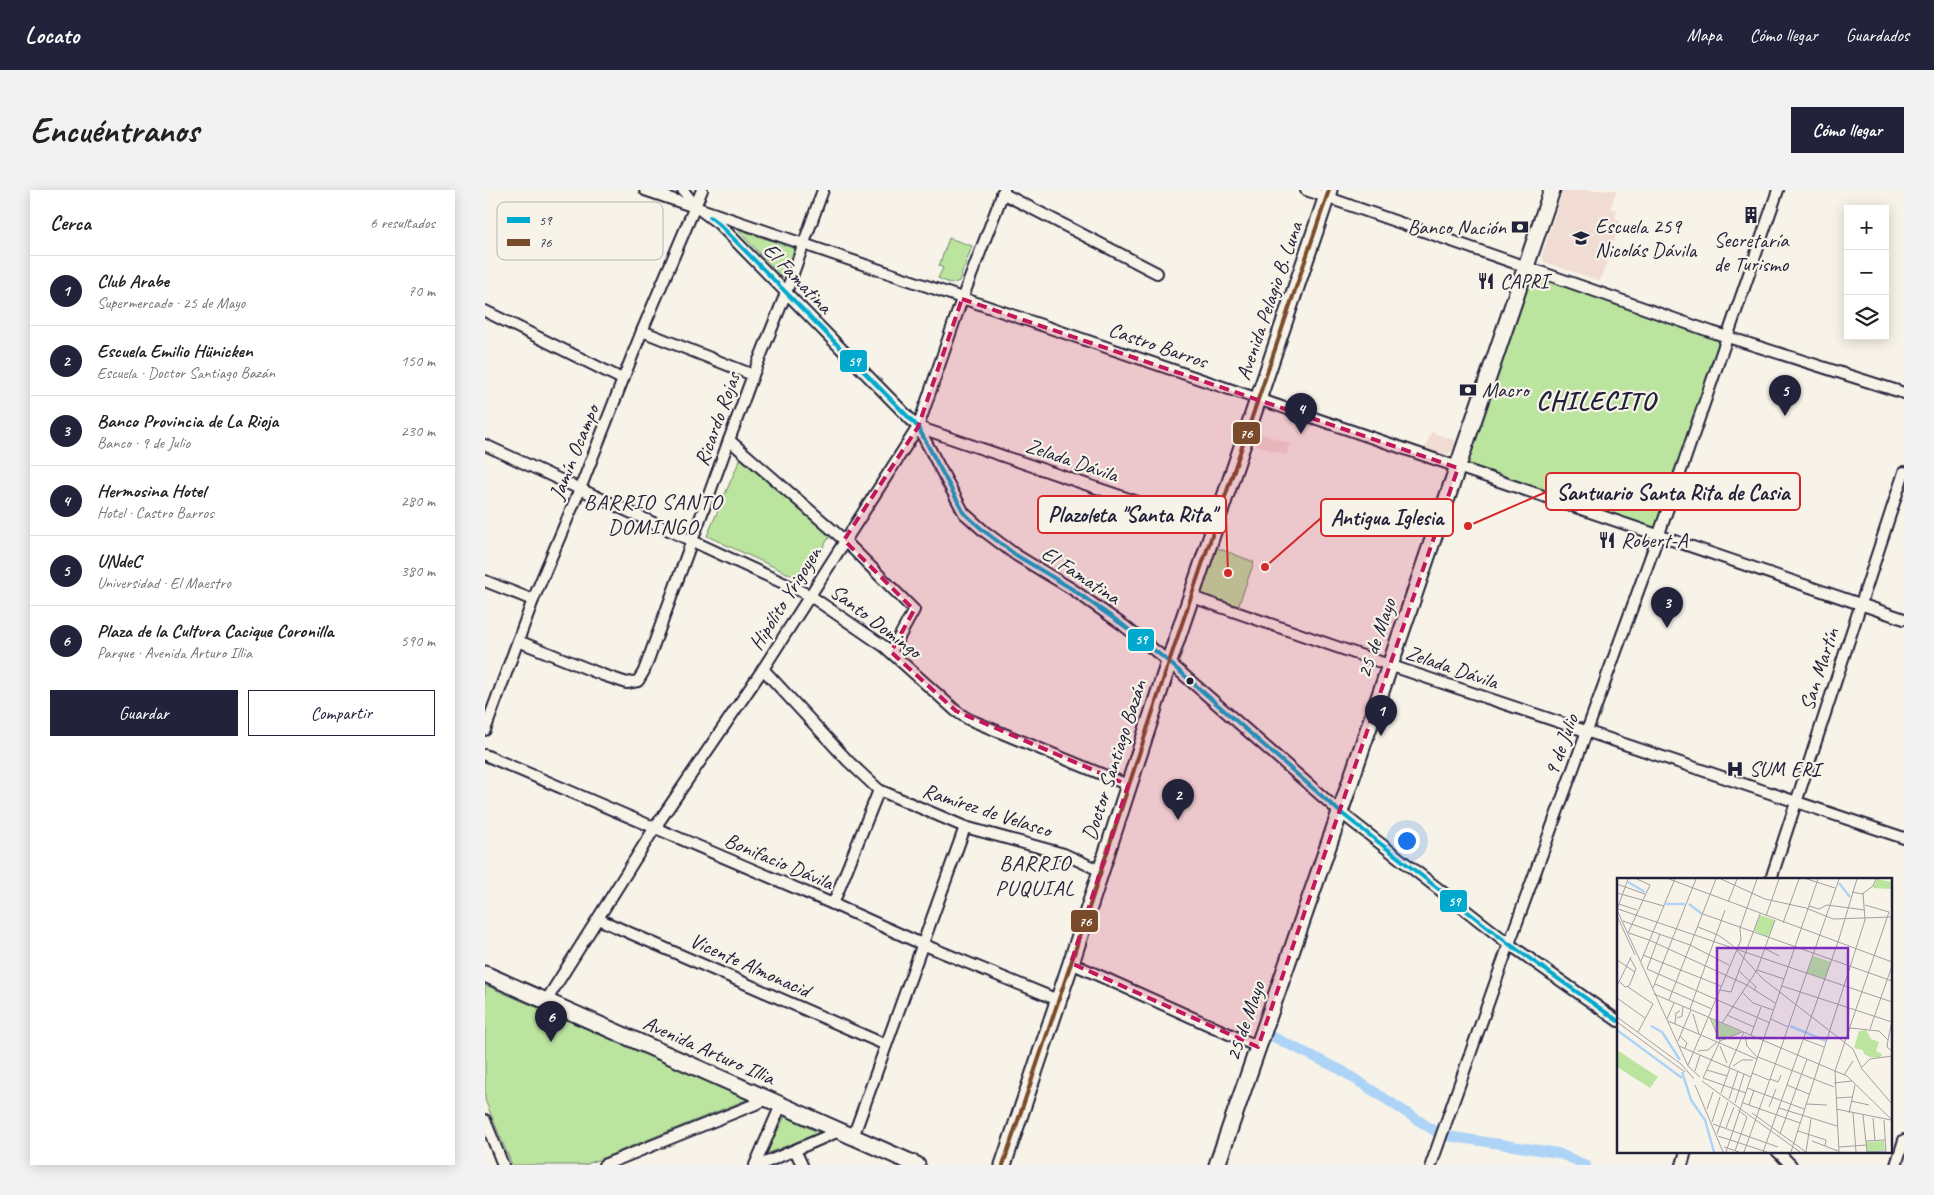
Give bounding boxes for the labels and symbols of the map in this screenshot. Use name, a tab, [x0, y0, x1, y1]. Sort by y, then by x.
legend	[497, 202, 663, 260]
building icon: Secretaría de Turismo	[1741, 205, 1761, 225]
text: 59	[539, 212, 553, 229]
place label: Escuela 259 Nicolás Dávila	[1595, 213, 1698, 263]
place label: Banco Nación	[1407, 214, 1507, 240]
street label: Avenida Pelagio B. Luna	[1230, 217, 1309, 384]
bank icon: Banco Nación	[1510, 217, 1530, 237]
place label: Secretaría de Turismo	[1714, 227, 1790, 277]
school or university icon: Escuela 259 Nicolás Dávila	[1571, 228, 1591, 248]
text: 76	[539, 234, 552, 251]
street label: El Famatina	[758, 237, 839, 320]
place label: CAPRI	[1500, 268, 1553, 294]
restaurant icon: CAPRI	[1476, 271, 1496, 291]
street label: Castro Barros	[1105, 316, 1212, 375]
line badge: 59	[839, 349, 868, 373]
text: 59	[848, 353, 862, 370]
street label: Ricardo Rojas	[688, 367, 747, 469]
pin: 5	[1769, 375, 1801, 416]
place label: Macro	[1482, 377, 1531, 403]
bank icon: Macro	[1458, 380, 1478, 400]
district label: CHILECITO	[1536, 384, 1659, 417]
pin: 4	[1285, 393, 1317, 434]
street label: Jamín Ocampo	[543, 399, 606, 504]
line badge: 76	[1232, 421, 1261, 445]
text: 76	[1240, 425, 1254, 442]
street label: Zelada Dávila	[1023, 432, 1123, 488]
callout: Santuario Santa Rita de Casia	[1546, 473, 1800, 510]
text: Santuario Santa Rita de Casia	[1556, 479, 1792, 507]
district label: BARRIO SANTO DOMINGO	[584, 488, 723, 541]
callout: Plazoleta "Santa Rita"	[1038, 496, 1226, 533]
callout: Antigua Iglesia	[1321, 499, 1453, 536]
text: Plazoleta "Santa Rita"	[1048, 501, 1221, 529]
text: Antigua Iglesia	[1331, 504, 1445, 532]
place label: Robert-A	[1621, 527, 1689, 553]
restaurant icon: Robert-A	[1597, 530, 1617, 550]
street label: Hipólito Yrigoyen	[743, 540, 828, 655]
street label: El Famatina	[1037, 540, 1127, 611]
street label: Santo Domingo	[825, 578, 929, 665]
pin: 3	[1651, 587, 1683, 628]
street label: 25 de Mayo	[1350, 593, 1402, 681]
street label: San Martín	[1793, 624, 1845, 714]
line badge: 59	[1127, 628, 1155, 652]
text: 59	[1135, 631, 1149, 648]
street label: Zelada Dávila	[1403, 639, 1503, 695]
street label: Doctor Santiago Bazán	[1076, 676, 1152, 843]
unlabelled marker	[1185, 676, 1195, 686]
pin: 1	[1365, 695, 1397, 736]
street label: 9 de Julio	[1538, 709, 1585, 779]
place label: SUM ERI	[1749, 756, 1824, 782]
hospital icon: SUM ERI	[1725, 759, 1745, 779]
street label: Ramírez de Velasco	[919, 777, 1057, 844]
pin: 2	[1162, 779, 1194, 820]
street label: Bonifacio Dávila	[721, 827, 838, 896]
your location	[1394, 828, 1420, 854]
district label: BARRIO PUQUIAL	[995, 849, 1075, 902]
inset map	[1617, 878, 1891, 1152]
line badge: 59	[1439, 889, 1468, 913]
text: 59	[1448, 893, 1462, 910]
line badge: 76	[1070, 909, 1099, 933]
text: 76	[1079, 913, 1093, 930]
street label: Vicente Almonacid	[686, 927, 817, 1005]
street label: 25 de Mayo	[1219, 976, 1271, 1064]
pin: 6	[535, 1001, 567, 1042]
street label: Avenida Arturo Illia	[639, 1009, 780, 1091]

